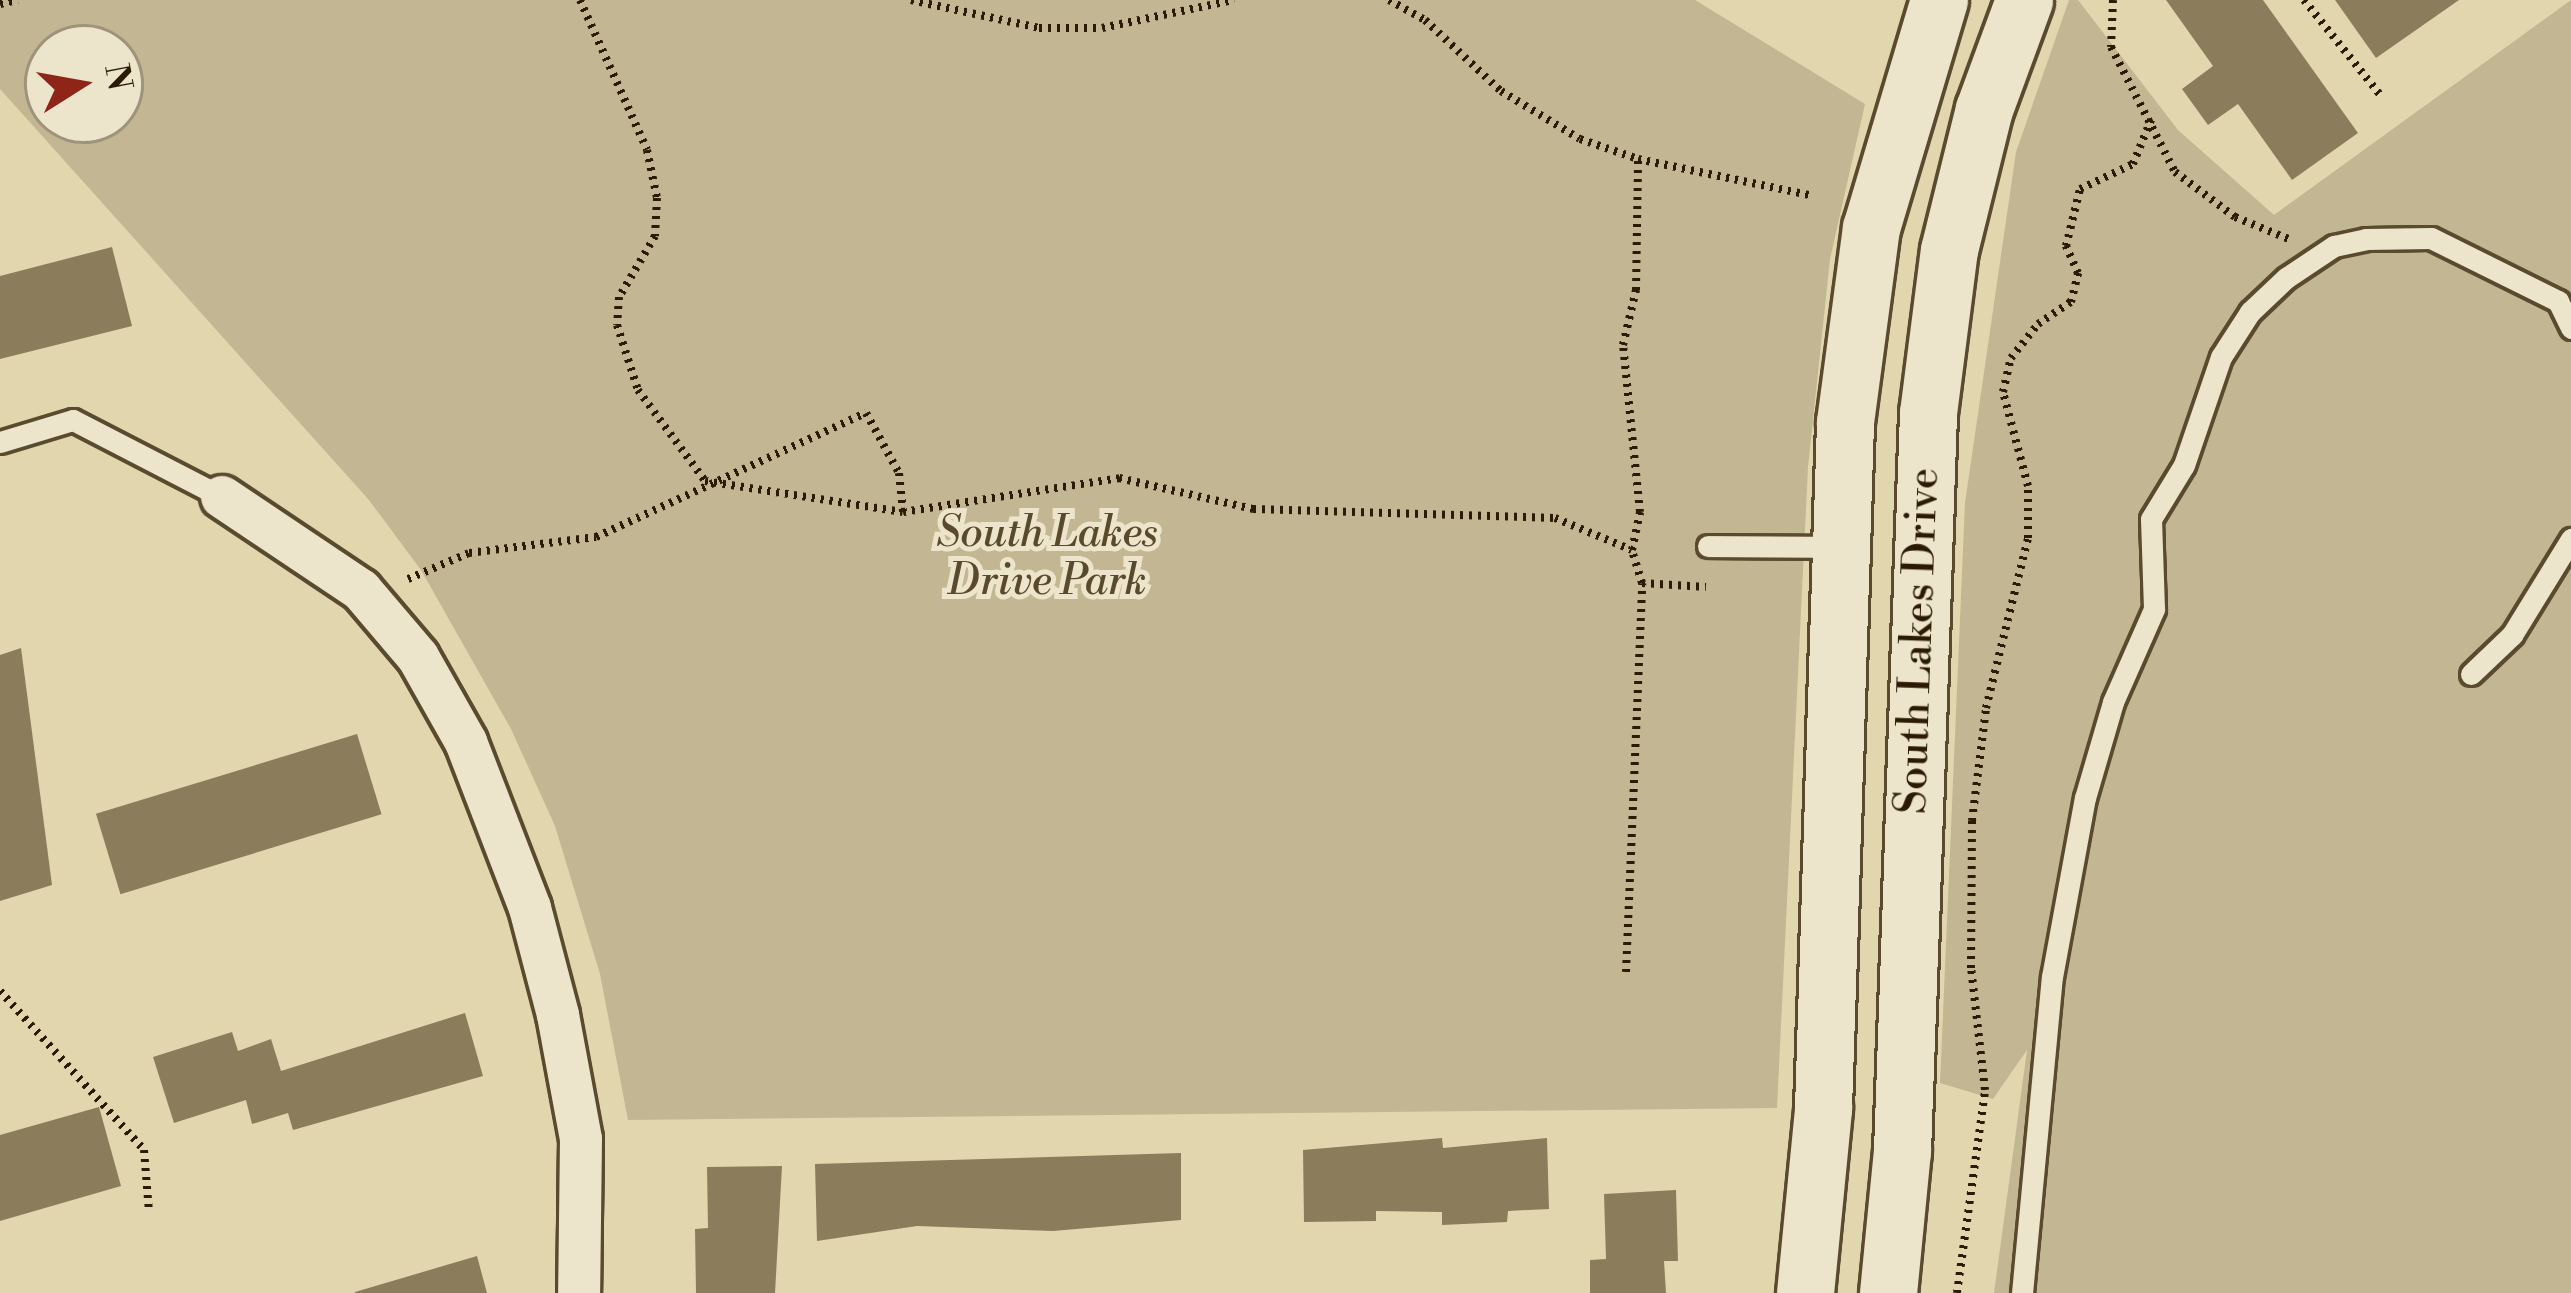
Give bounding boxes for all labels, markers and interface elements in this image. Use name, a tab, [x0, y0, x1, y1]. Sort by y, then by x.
north arrow	[24, 24, 144, 144]
text: N	[94, 61, 139, 94]
street label: South Lakes Drive	[1888, 467, 1950, 815]
park label: South Lakes Drive Park	[936, 509, 1158, 608]

